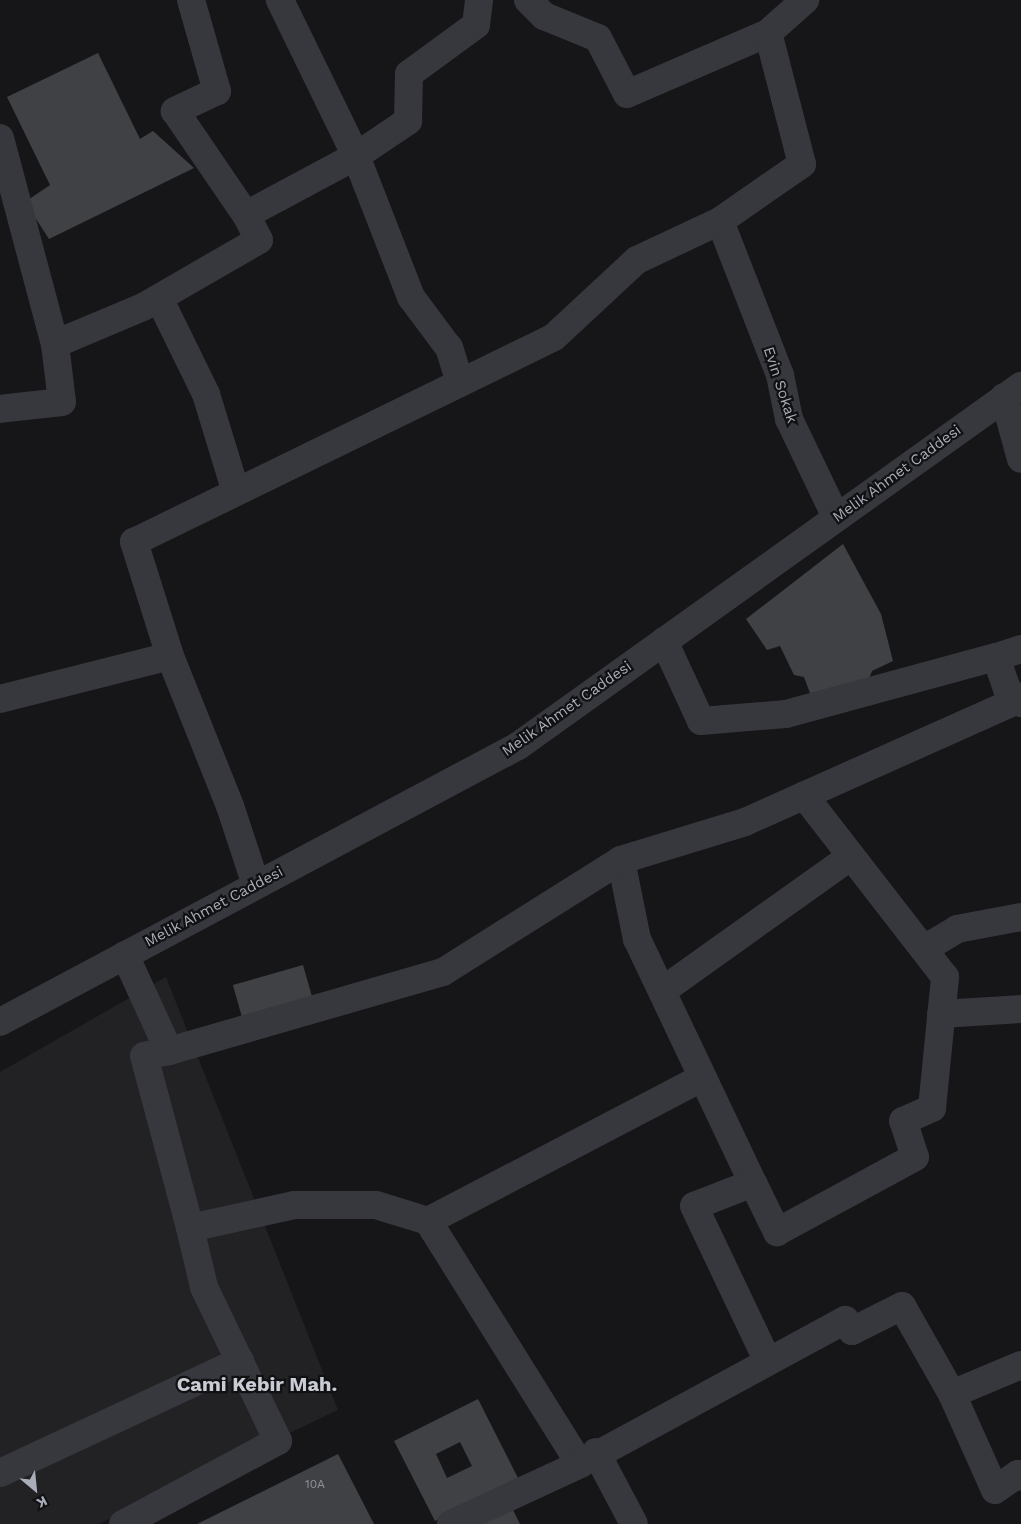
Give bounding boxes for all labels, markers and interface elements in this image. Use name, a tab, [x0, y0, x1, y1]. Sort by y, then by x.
street label: Evin Sokak	[759, 345, 801, 425]
street label: Melik Ahmet Caddesi	[829, 421, 965, 527]
street label: Melik Ahmet Caddesi	[498, 657, 636, 761]
street label: Melik Ahmet Caddesi	[141, 863, 287, 951]
district label: Cami Kebir Mah.	[177, 1372, 337, 1396]
north arrow	[10, 1464, 60, 1514]
house number: 10A	[305, 1478, 325, 1492]
text: K	[34, 1493, 50, 1512]

